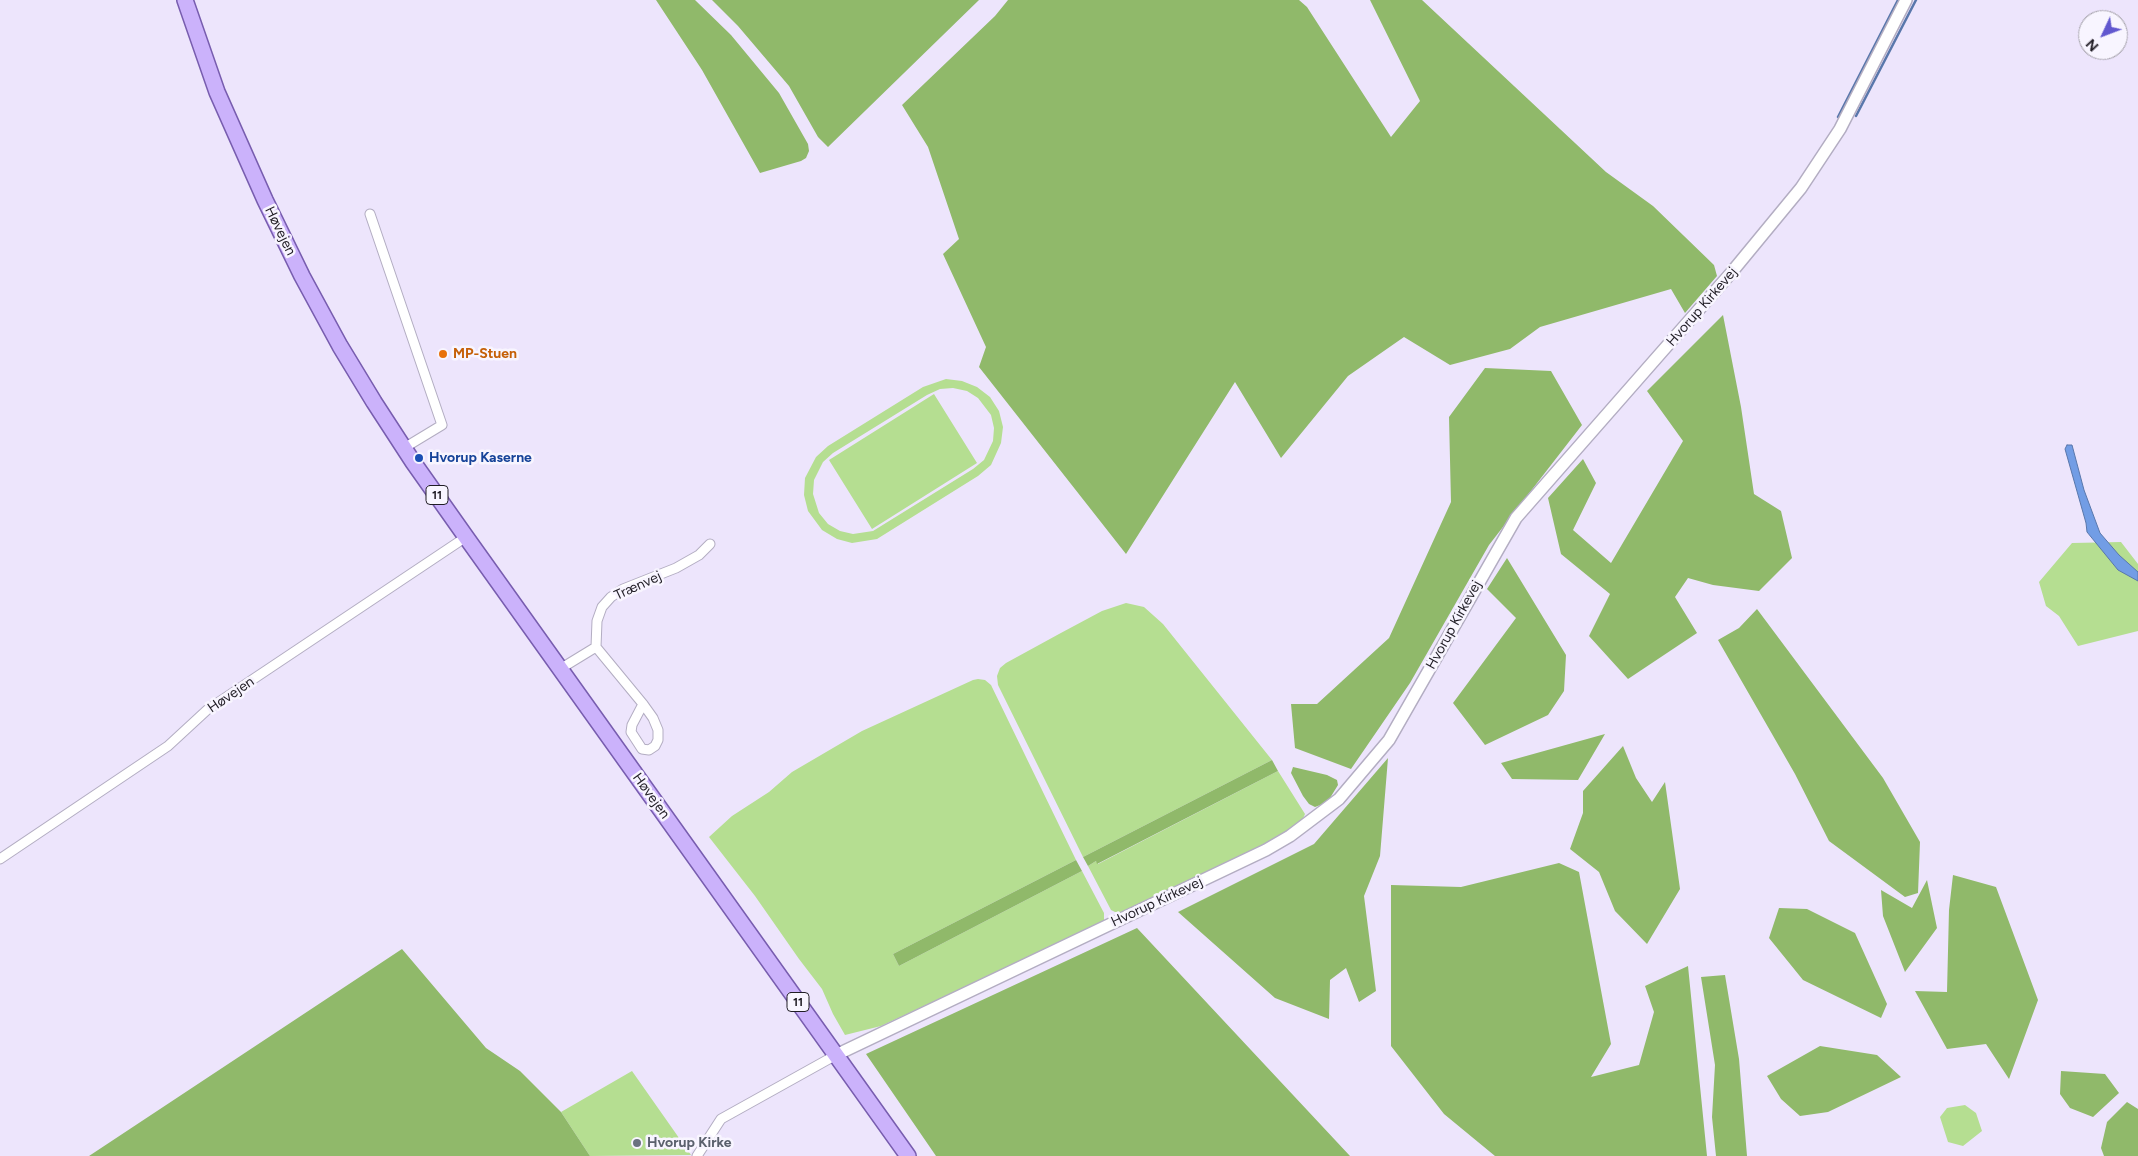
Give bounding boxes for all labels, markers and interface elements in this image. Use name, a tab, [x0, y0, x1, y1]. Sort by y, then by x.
north arrow	[2078, 10, 2128, 60]
text: N	[2082, 35, 2102, 55]
street label: Høvejen	[261, 204, 299, 258]
street label: Hvorup Kirkevej	[1663, 264, 1741, 350]
place label: MP-Stuen	[453, 346, 517, 362]
marker: MP-Stuen	[437, 348, 449, 360]
place label: Hvorup Kaserne	[429, 450, 532, 466]
marker: Hvorup Kaserne	[413, 452, 425, 464]
road number: 11	[426, 486, 448, 504]
street label: Trænvej	[612, 568, 664, 604]
street label: Hvorup Kirkevej	[1423, 578, 1485, 672]
street label: Høvejen	[205, 673, 257, 717]
street label: Høvejen	[629, 770, 673, 822]
street label: Hvorup Kirkevej	[1109, 873, 1205, 931]
road number: 11	[787, 992, 809, 1012]
place label: Hvorup Kirke	[647, 1135, 731, 1151]
marker: Hvorup Kirke	[631, 1137, 643, 1149]

